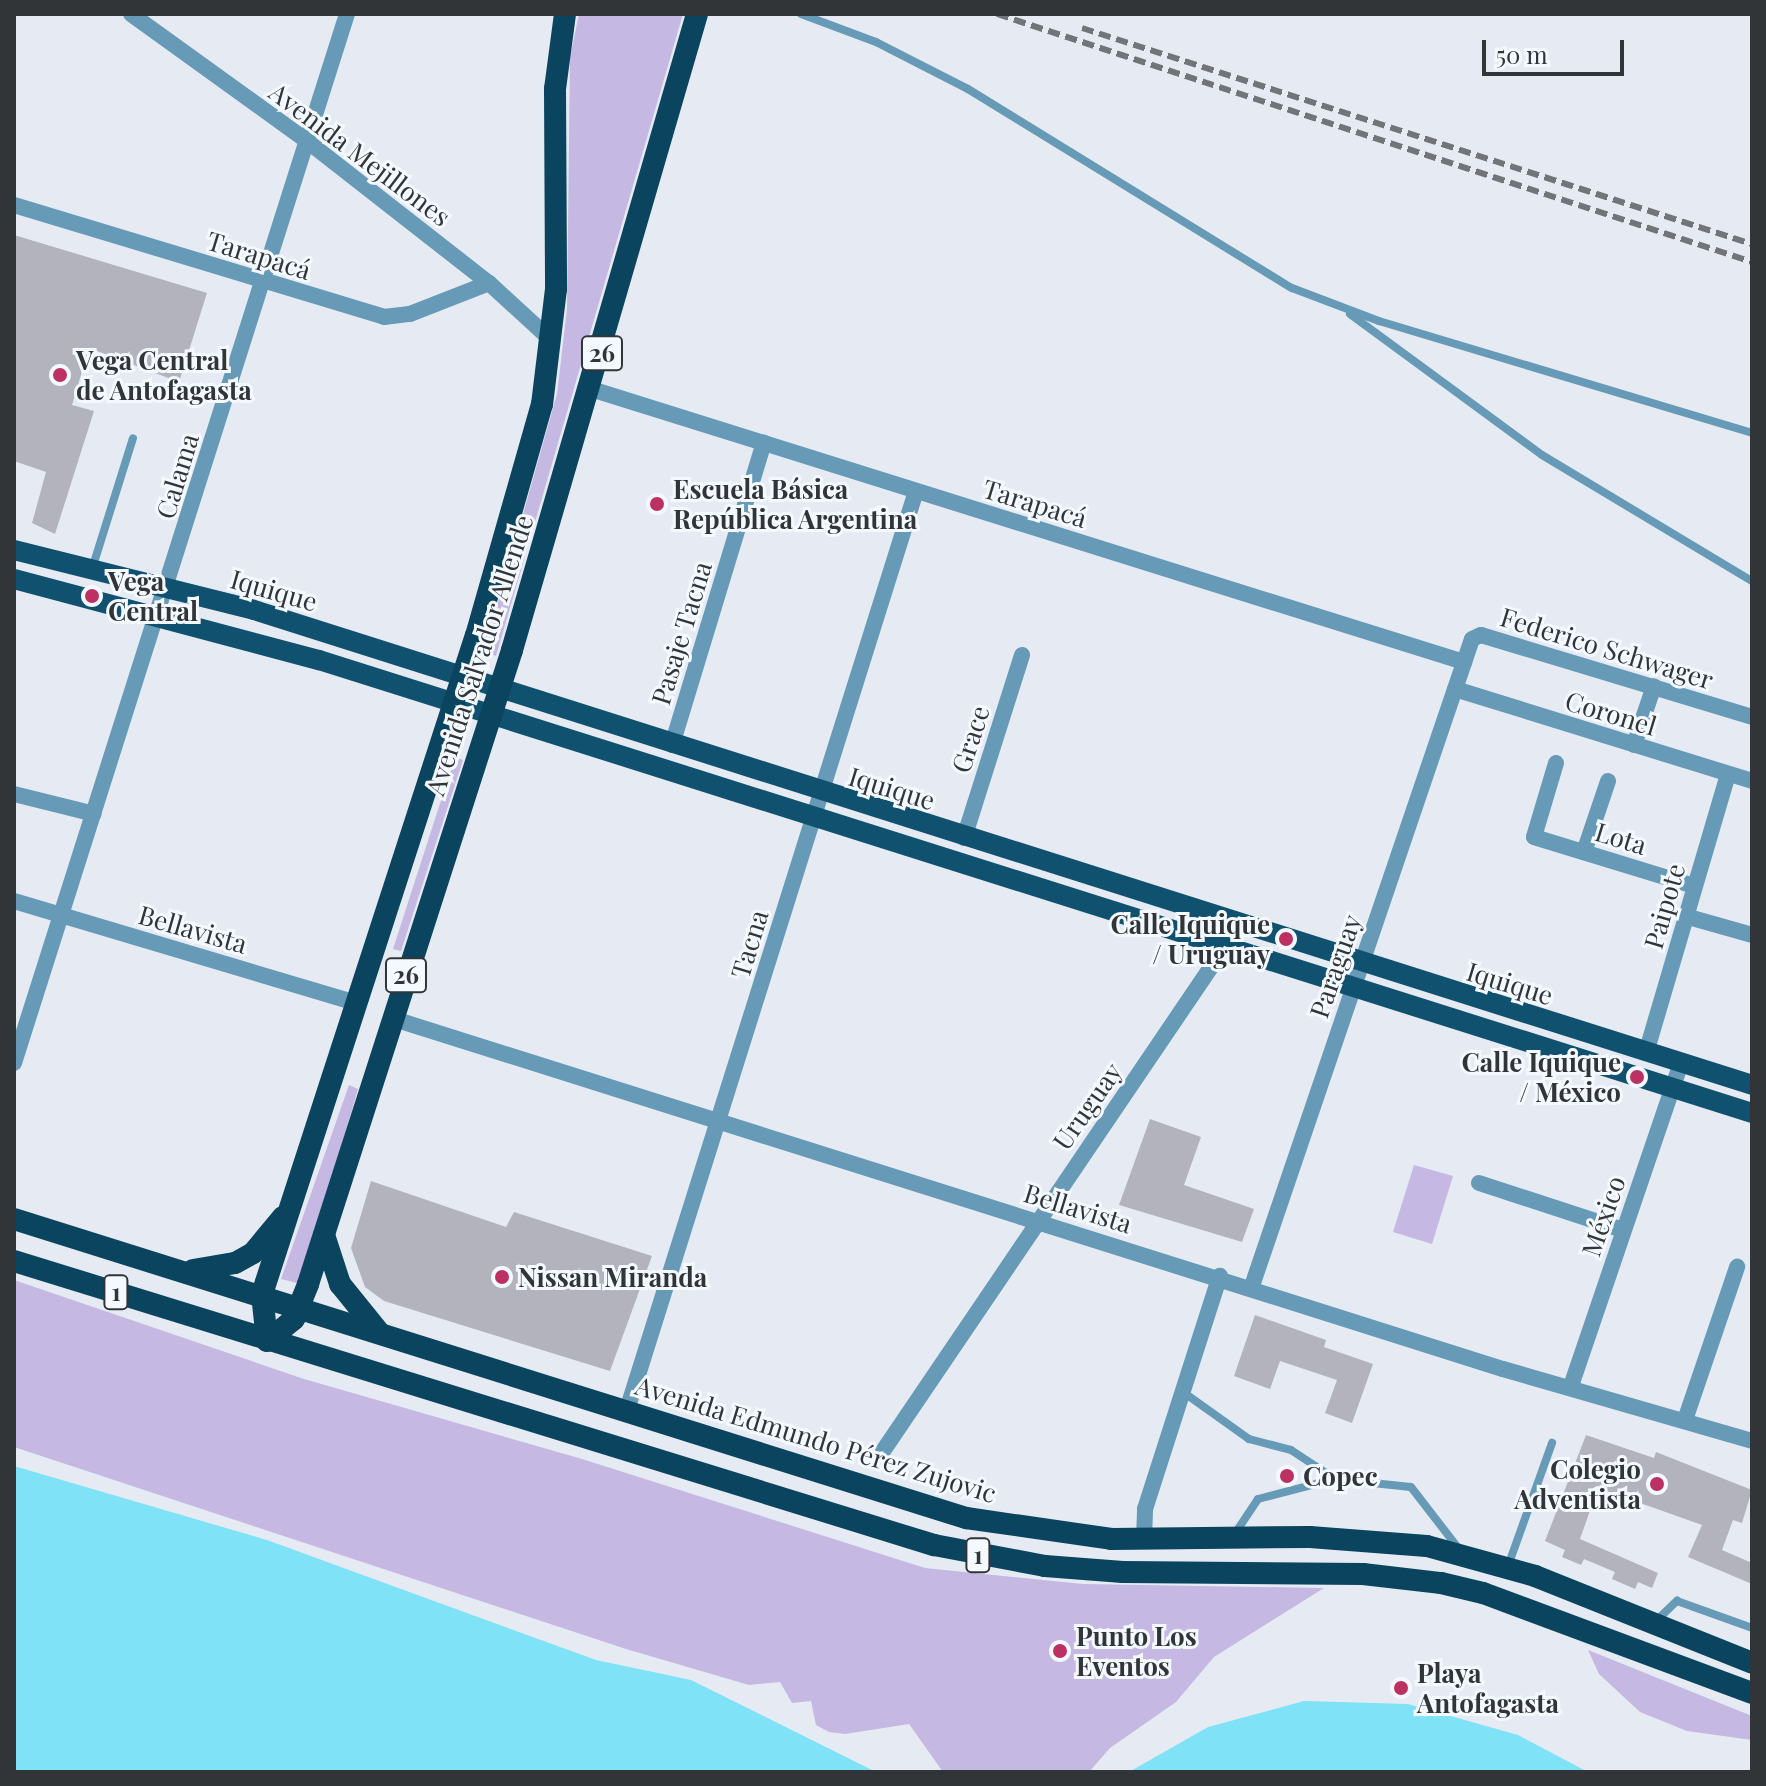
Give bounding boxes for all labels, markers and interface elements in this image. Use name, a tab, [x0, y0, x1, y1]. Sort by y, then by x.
scale bar	[1486, 24, 1628, 74]
text: 50 m	[1496, 38, 1548, 70]
street label: Avenida Mejillones	[263, 76, 457, 232]
street label: Tarapacá	[203, 224, 315, 286]
road number: 26	[580, 333, 624, 373]
place label: Vega Central de Antofagasta	[76, 344, 253, 406]
marker: Vega Central de Antofagasta	[51, 366, 69, 384]
street label: Calama	[149, 430, 205, 522]
street label: Tarapacá	[979, 472, 1091, 534]
place label: Escuela Básica República Argentina	[673, 473, 918, 534]
marker: Escuela Básica República Argentina	[648, 495, 666, 513]
street label: Avenida Salvador Allende	[419, 510, 539, 800]
street label: Pasaje Tacna	[644, 557, 718, 709]
street label: Iquique	[227, 563, 321, 617]
place label: Vega Central	[108, 565, 198, 626]
marker: Vega Central	[83, 587, 101, 605]
street label: Federico Schwager	[1497, 601, 1717, 695]
street label: Coronel	[1562, 684, 1660, 742]
street label: Grace	[945, 702, 995, 776]
street label: Iquique	[845, 760, 939, 816]
street label: Lota	[1592, 816, 1650, 860]
street label: Paipote	[1637, 860, 1691, 952]
street label: Bellavista	[135, 899, 251, 959]
street label: Tacna	[724, 906, 774, 982]
place label: Calle Iquique / Uruguay	[1110, 908, 1270, 970]
street label: Paraguay	[1303, 910, 1367, 1022]
marker: Calle Iquique / Uruguay	[1277, 930, 1295, 948]
road number: 26	[384, 955, 428, 995]
street label: Iquique	[1463, 955, 1557, 1011]
place label: Calle Iquique / México	[1461, 1046, 1621, 1108]
street label: Uruguay	[1046, 1057, 1128, 1155]
marker: Calle Iquique / México	[1628, 1068, 1646, 1086]
street label: México	[1575, 1172, 1631, 1260]
street label: Bellavista	[1020, 1177, 1136, 1239]
place label: Nissan Miranda	[518, 1261, 707, 1293]
marker: Nissan Miranda	[493, 1268, 511, 1286]
road number: 1	[102, 1272, 130, 1312]
street label: Avenida Edmundo Pérez Zujovic	[632, 1369, 1000, 1509]
place label: Colegio Adventista	[1514, 1453, 1641, 1514]
place label: Copec	[1303, 1460, 1378, 1492]
marker: Copec	[1278, 1467, 1296, 1485]
marker: Colegio Adventista	[1648, 1475, 1666, 1493]
road number: 1	[964, 1535, 992, 1575]
place label: Punto Los Eventos	[1076, 1620, 1197, 1682]
marker: Punto Los Eventos	[1051, 1642, 1069, 1660]
place label: Playa Antofagasta	[1417, 1657, 1559, 1718]
marker: Playa Antofagasta	[1392, 1679, 1410, 1697]

